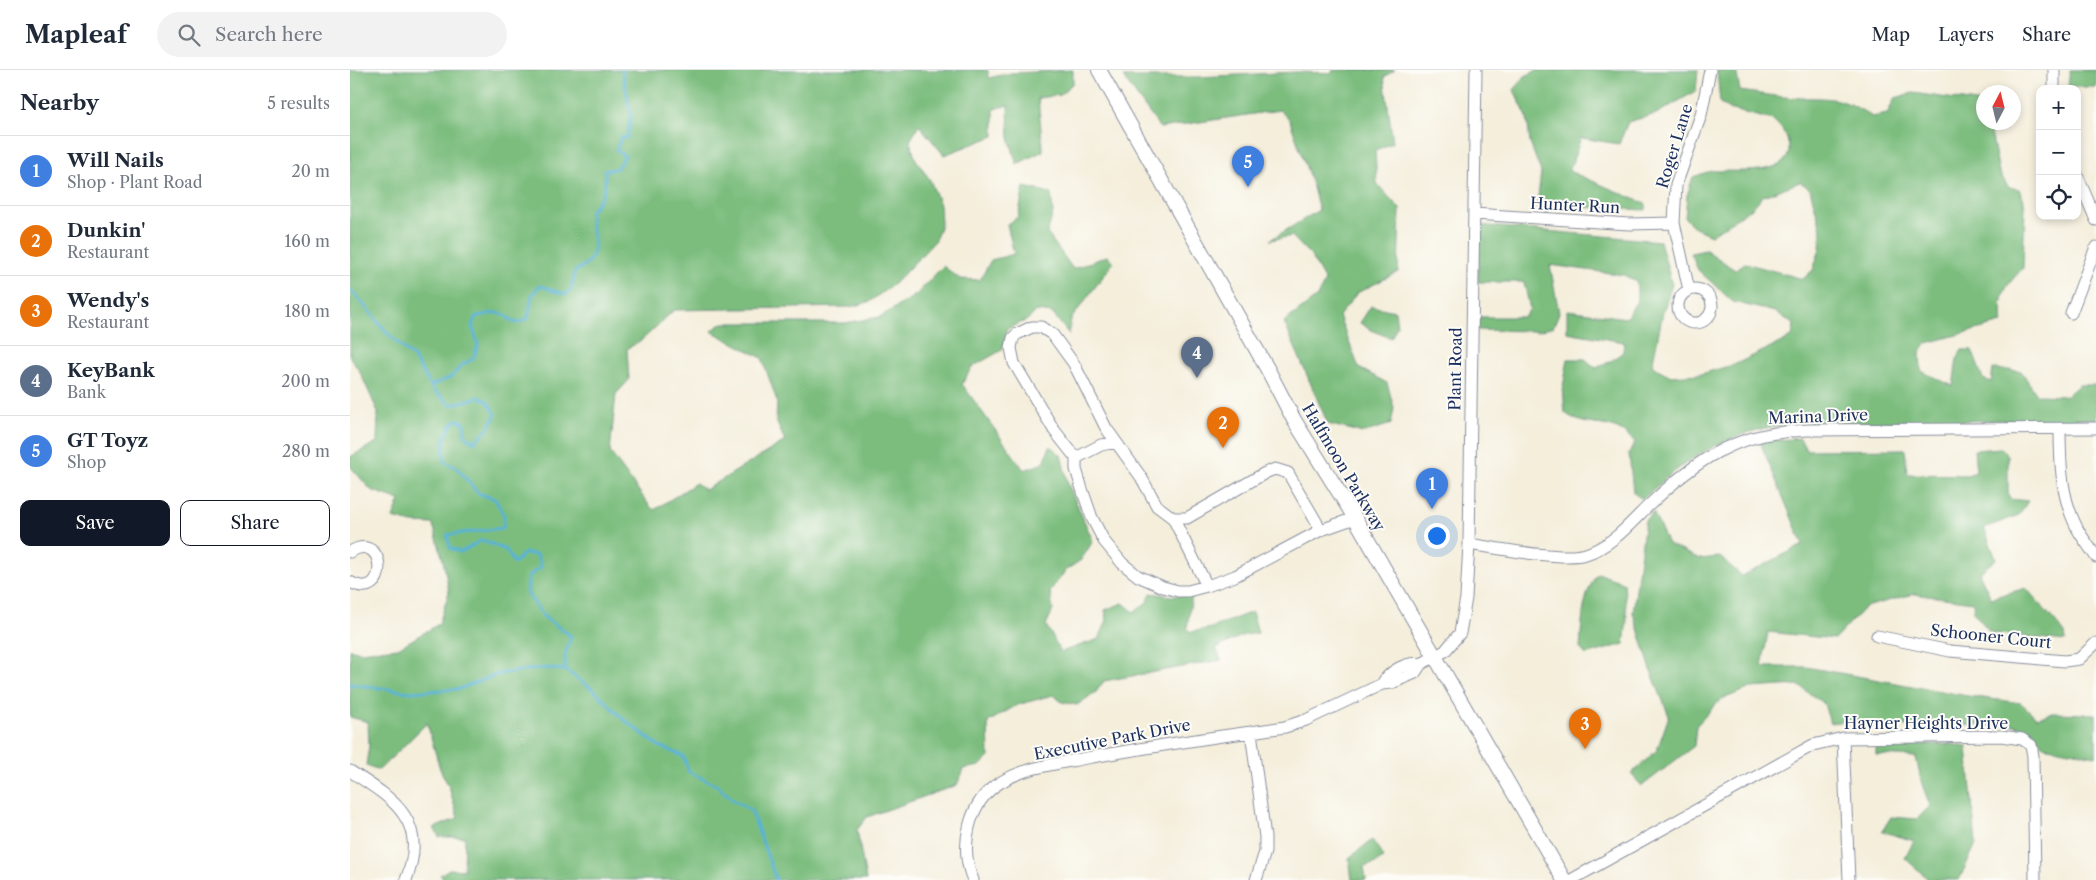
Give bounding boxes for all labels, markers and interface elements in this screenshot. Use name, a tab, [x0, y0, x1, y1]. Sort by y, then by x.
search box	[157, 12, 507, 57]
text: Mapleaf	[25, 20, 127, 49]
icon: search	[175, 21, 203, 49]
text: Search here	[215, 23, 323, 46]
text: Map	[1872, 24, 1910, 46]
text: Layers	[1938, 24, 1994, 46]
text: Share	[2022, 24, 2071, 46]
north arrow	[1976, 85, 2021, 130]
map controls	[2036, 85, 2081, 220]
button: +	[2036, 85, 2081, 130]
text: Nearby	[20, 90, 99, 115]
text: 5 results	[267, 93, 330, 113]
street label: Roger Lane	[1652, 101, 1696, 191]
button: −	[2036, 130, 2081, 175]
pin: 5	[1232, 146, 1264, 187]
text: Will Nails	[67, 149, 164, 172]
text: 1	[32, 161, 40, 181]
text: 20 m	[291, 161, 330, 181]
text: Shop · Plant Road	[67, 172, 203, 192]
button: locate	[2036, 175, 2081, 220]
street label: Hunter Run	[1529, 193, 1621, 217]
text: Dunkin'	[67, 219, 145, 242]
text: 2	[31, 231, 41, 251]
text: 160 m	[285, 231, 330, 251]
text: Restaurant	[67, 242, 149, 262]
text: Wendy's	[67, 289, 149, 312]
text: 3	[31, 301, 41, 321]
text: 180 m	[284, 301, 330, 321]
text: Restaurant	[67, 312, 149, 332]
street label: Plant Road	[1444, 327, 1466, 411]
pin: 4	[1181, 337, 1213, 378]
text: KeyBank	[67, 359, 155, 382]
text: 4	[31, 371, 41, 391]
text: 200 m	[281, 371, 330, 391]
text: Bank	[67, 382, 106, 402]
street label: Halfmoon Parkway	[1298, 400, 1391, 535]
street label: Marina Drive	[1768, 404, 1868, 428]
pin: 2	[1207, 407, 1239, 448]
text: GT Toyz	[67, 429, 148, 452]
text: 5	[32, 441, 40, 461]
text: 280 m	[282, 441, 330, 461]
text: Shop	[67, 452, 106, 472]
pin: 1	[1416, 468, 1448, 509]
button: Save	[20, 500, 170, 546]
button: Share	[180, 500, 330, 546]
your location	[1424, 523, 1450, 549]
street label: Schooner Court	[1929, 620, 2053, 652]
pin: 3	[1569, 708, 1601, 749]
street label: Hayner Heights Drive	[1844, 713, 2008, 733]
street label: Executive Park Drive	[1032, 714, 1192, 764]

